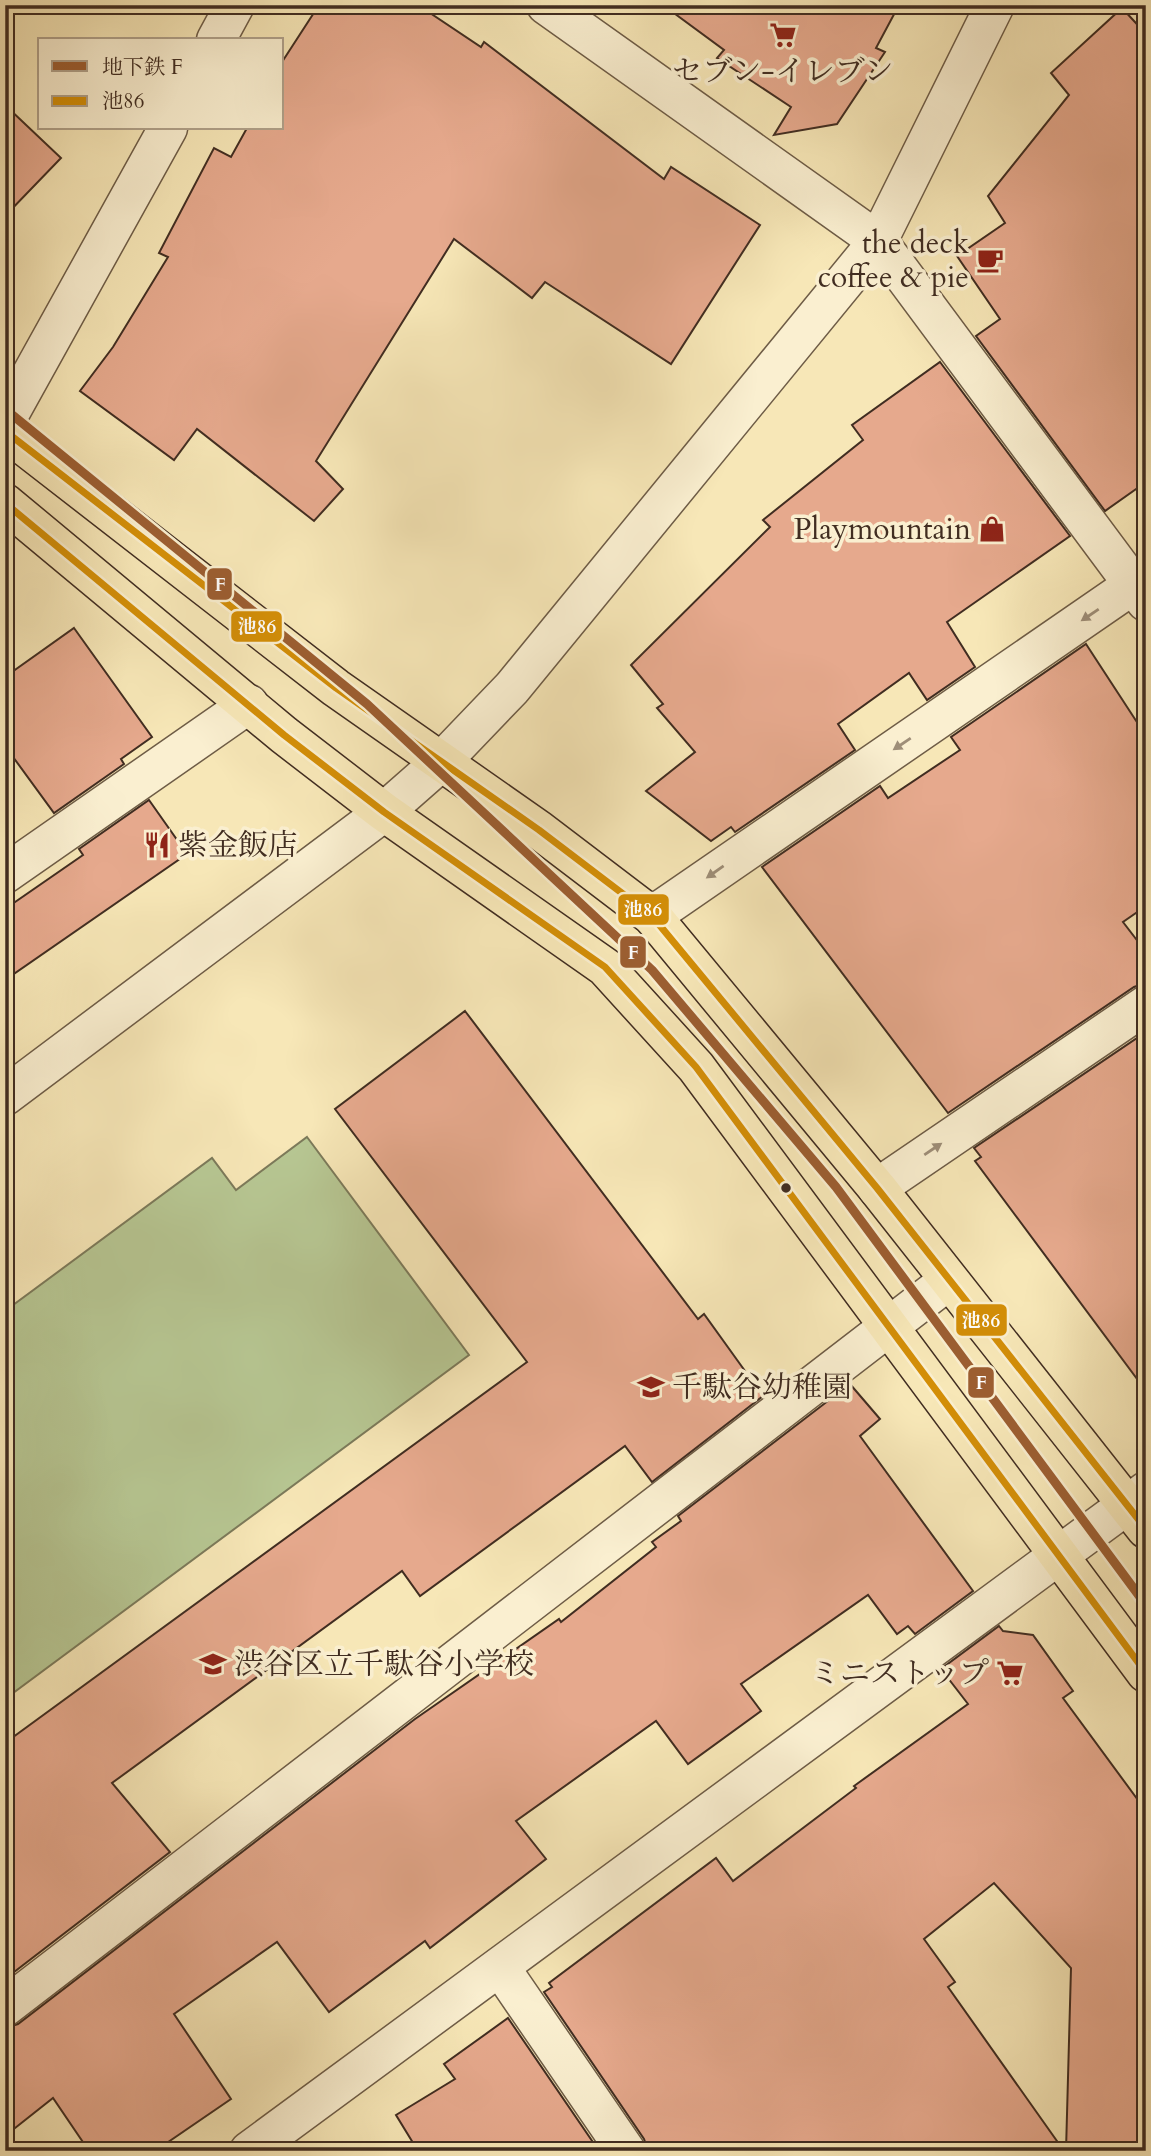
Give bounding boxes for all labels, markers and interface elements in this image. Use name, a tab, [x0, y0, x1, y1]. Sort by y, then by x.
supermarket icon: セブン-イレブン	[768, 20, 798, 50]
legend	[38, 38, 284, 130]
place label: セブン-イレブン	[673, 51, 893, 92]
text: 地下鉄 F	[102, 53, 183, 82]
text: 池86	[102, 87, 145, 116]
place label: the deck coffee & pie	[817, 223, 969, 298]
cafe icon: the deck coffee & pie	[975, 245, 1005, 275]
place label: Playmountain	[794, 509, 971, 550]
shop icon: Playmountain	[977, 514, 1007, 544]
line badge: F	[206, 567, 233, 601]
text: F	[214, 572, 226, 598]
one-way arrow	[1081, 608, 1099, 622]
line badge: 池86	[230, 610, 283, 643]
text: 池86	[238, 614, 276, 640]
one-way arrow	[893, 737, 911, 751]
place label: 紫金飯店	[178, 825, 298, 866]
restaurant icon: 紫金飯店	[142, 830, 172, 860]
one-way arrow	[705, 866, 724, 879]
line badge: 池86	[617, 893, 670, 926]
text: 池86	[624, 897, 662, 923]
line badge: F	[619, 935, 647, 969]
text: F	[627, 940, 639, 966]
one-way arrow	[924, 1142, 942, 1156]
unlabelled marker	[779, 1181, 793, 1195]
line badge: 池86	[955, 1303, 1008, 1337]
text: 池86	[962, 1308, 1000, 1334]
line badge: F	[967, 1366, 995, 1399]
place label: 千駄谷幼稚園	[672, 1367, 852, 1408]
text: F	[975, 1370, 987, 1396]
school or university icon: 千駄谷幼稚園	[636, 1372, 666, 1402]
place label: 渋谷区立千駄谷小学校	[234, 1644, 534, 1685]
school or university icon: 渋谷区立千駄谷小学校	[198, 1649, 228, 1679]
place label: ミニストップ	[810, 1653, 989, 1694]
supermarket icon: ミニストップ	[995, 1658, 1025, 1688]

